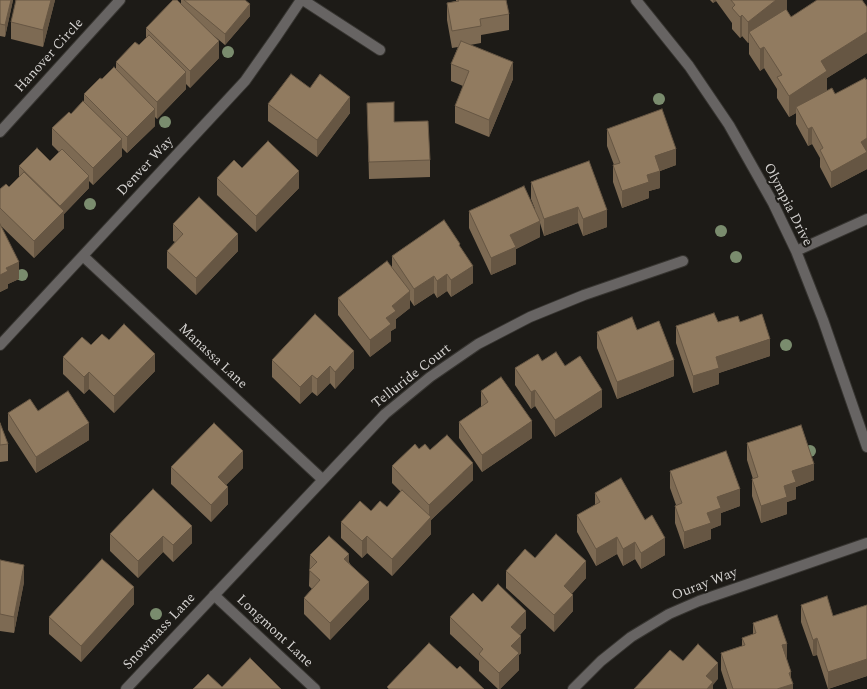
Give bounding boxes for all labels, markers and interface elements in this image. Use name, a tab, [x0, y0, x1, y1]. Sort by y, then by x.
street label: Hanover Circle	[12, 15, 88, 97]
street label: Denver Way	[114, 134, 178, 200]
street label: Olympia Drive	[759, 161, 815, 249]
street label: Manassa Lane	[174, 321, 250, 393]
street label: Telluride Court	[369, 341, 455, 413]
street label: Ouray Way	[670, 565, 740, 605]
street label: Snowmass Lane	[120, 590, 200, 674]
street label: Longmont Lane	[232, 592, 316, 672]

